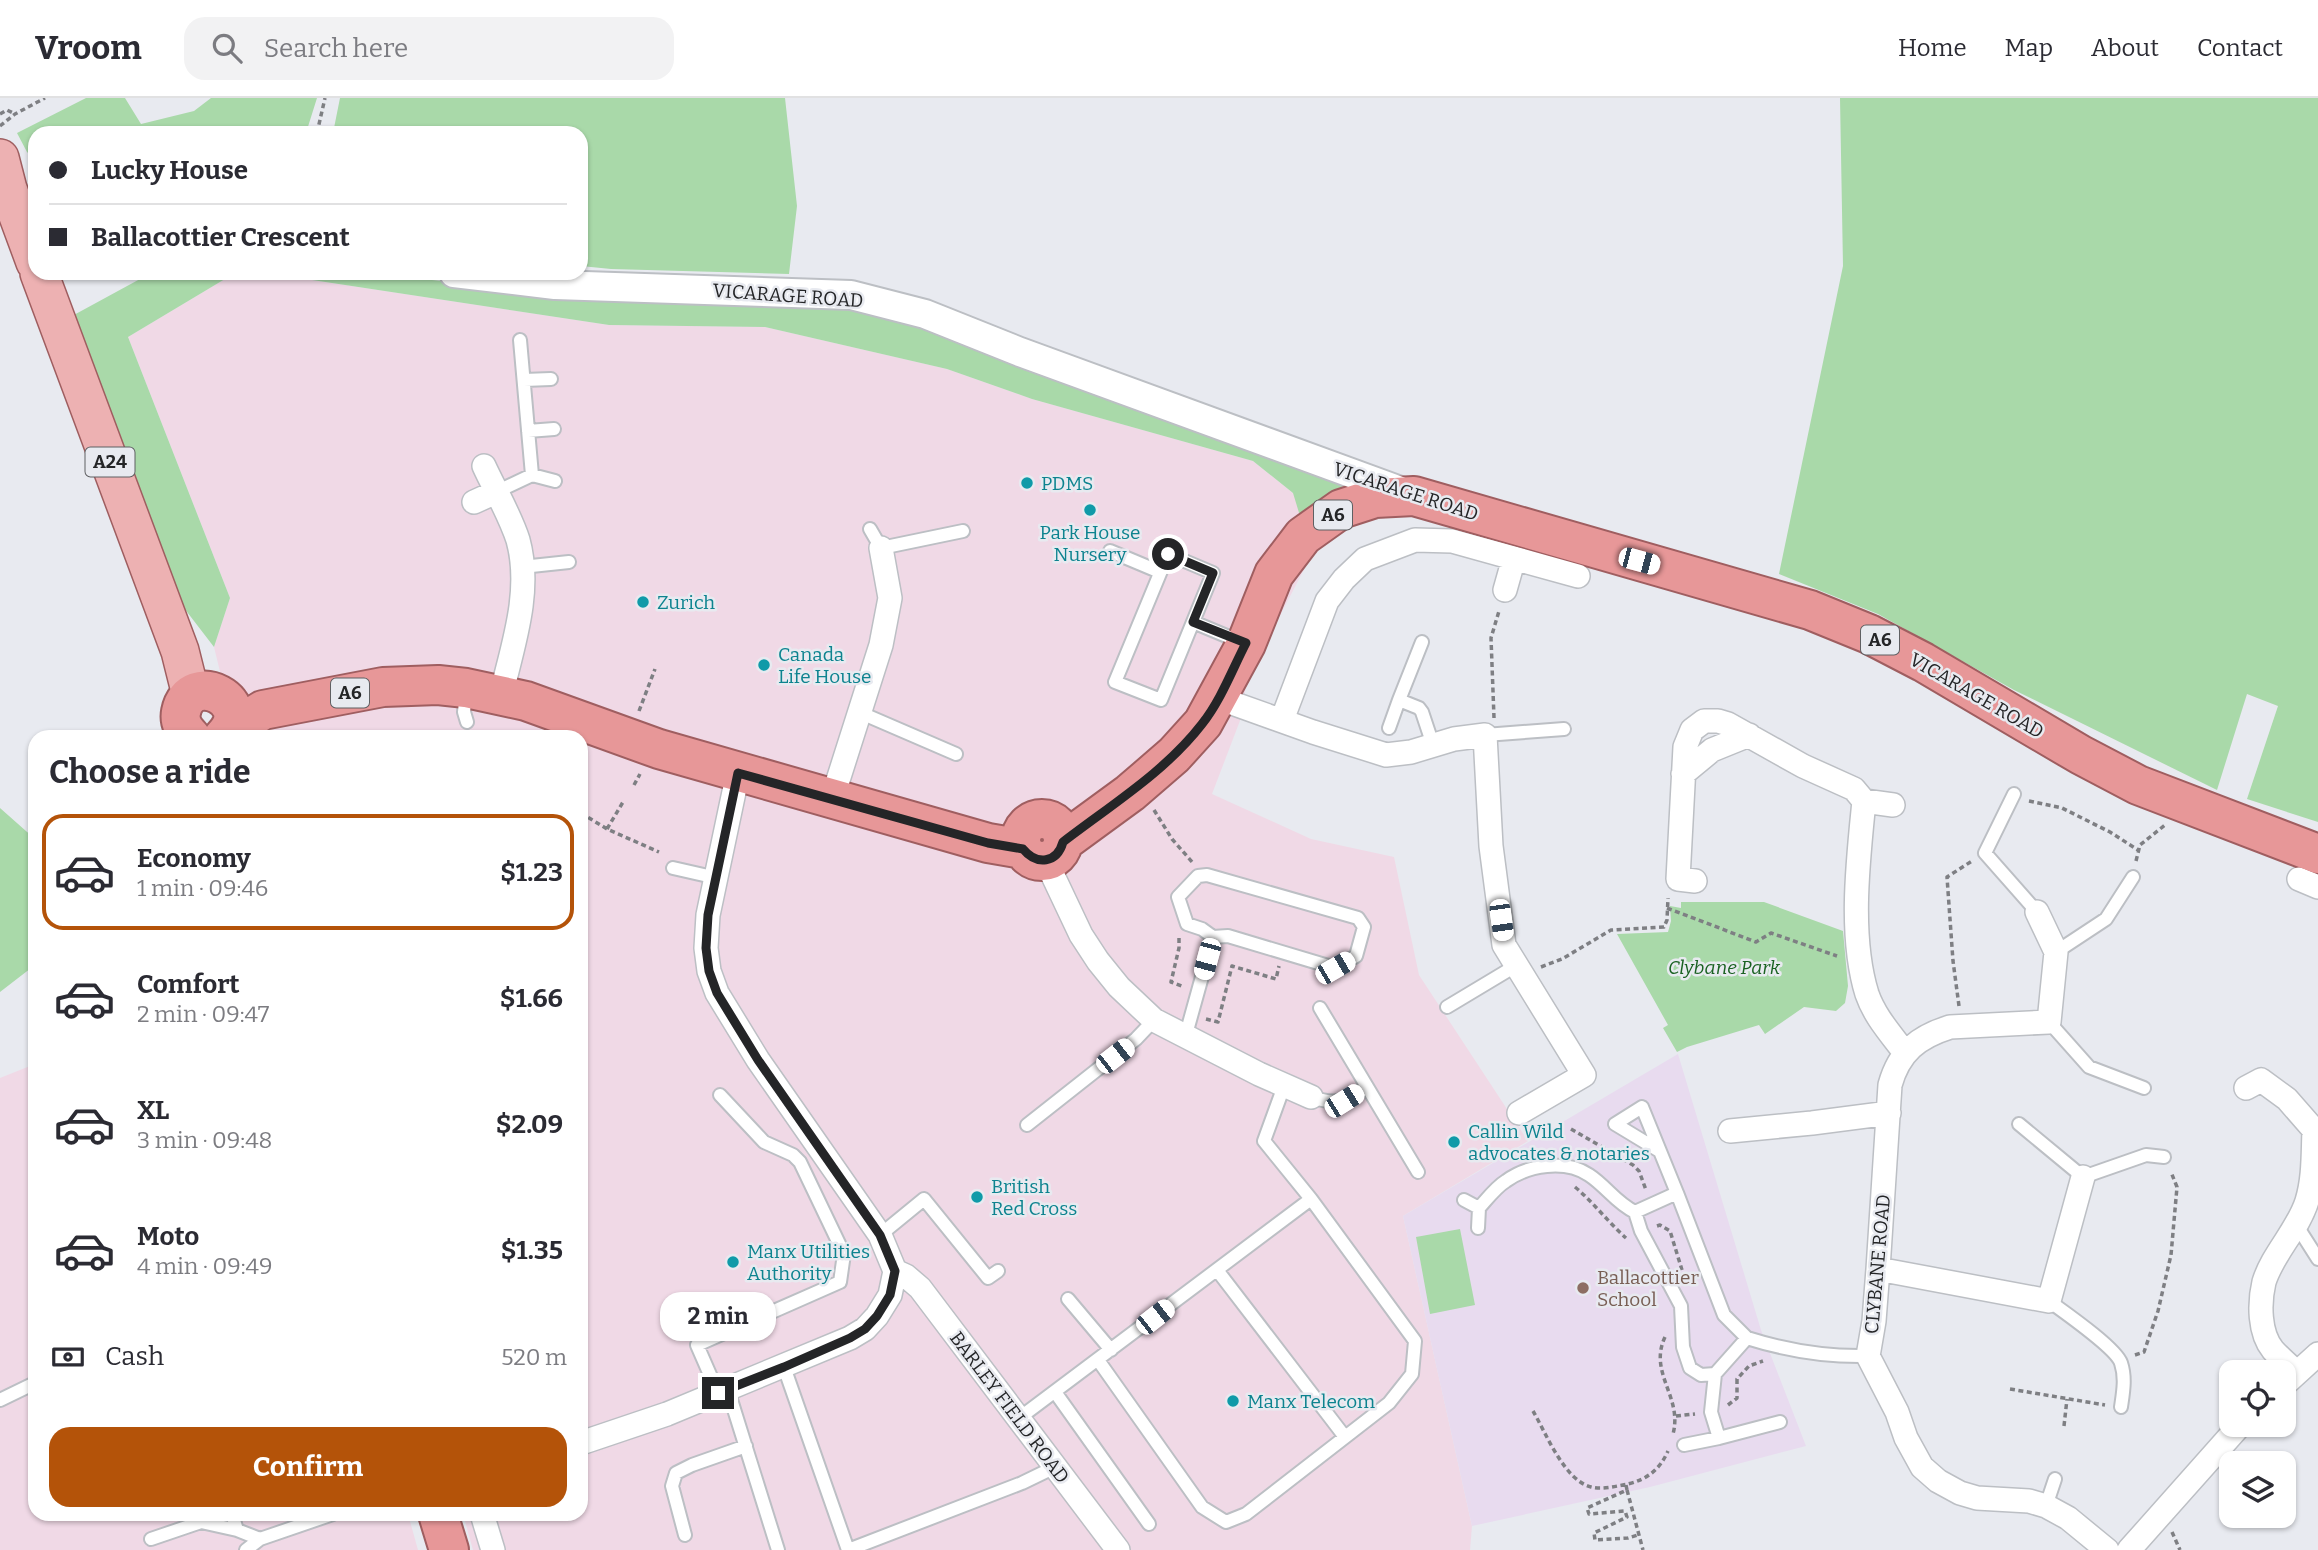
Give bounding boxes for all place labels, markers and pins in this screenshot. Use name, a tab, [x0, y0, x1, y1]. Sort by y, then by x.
place label: PDMS	[1041, 472, 1093, 495]
marker: PDMS	[1019, 475, 1035, 491]
marker: Park House Nursery	[1082, 502, 1098, 518]
place label: Park House Nursery	[1040, 521, 1140, 566]
place label: Zurich	[657, 591, 715, 614]
marker: Zurich	[635, 594, 651, 610]
place label: Canada Life House	[778, 643, 871, 688]
marker: Canada Life House	[756, 657, 772, 673]
place label: Callin Wild advocates & notaries	[1468, 1120, 1650, 1165]
marker: Callin Wild advocates & notaries	[1446, 1134, 1462, 1150]
place label: British Red Cross	[991, 1175, 1077, 1220]
marker: British Red Cross	[969, 1189, 985, 1205]
place label: Manx Utilities Authority	[747, 1240, 870, 1285]
marker: Manx Utilities Authority	[725, 1254, 741, 1270]
place label: Ballacottier School	[1597, 1266, 1699, 1311]
marker: Ballacottier School	[1575, 1280, 1591, 1296]
place label: Manx Telecom	[1247, 1390, 1375, 1413]
marker: Manx Telecom	[1225, 1393, 1241, 1409]

